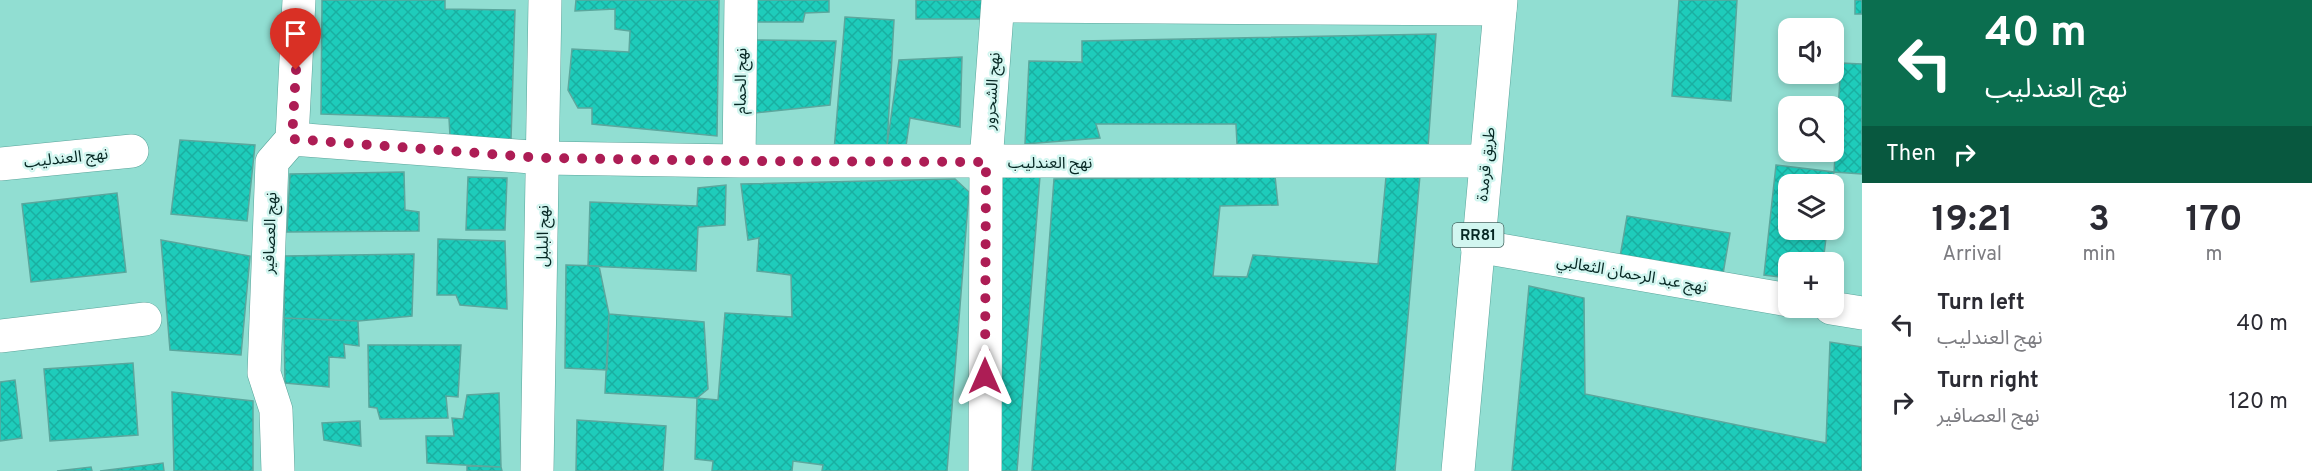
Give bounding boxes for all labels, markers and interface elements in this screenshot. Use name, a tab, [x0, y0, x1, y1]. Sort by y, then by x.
pin	[270, 8, 321, 70]
text: 40 m	[1985, 8, 2087, 61]
icon: arrive	[279, 17, 312, 50]
map controls	[1778, 18, 1844, 318]
button: sound	[1778, 18, 1844, 84]
icon: left	[1886, 24, 1964, 102]
street label: نهج الحمام	[731, 48, 754, 114]
street label: نهج الشحرور	[980, 52, 1007, 132]
text: نهج العندليب	[1985, 73, 2128, 107]
button: search	[1778, 96, 1844, 162]
street label: طريق قرمدة	[1473, 126, 1501, 202]
icon: right	[1948, 138, 1981, 171]
text: Then	[1886, 141, 1936, 168]
street label: نهج العندليب	[23, 145, 109, 174]
street label: نهج العندليب	[1008, 154, 1092, 175]
button: layers	[1778, 174, 1844, 240]
street label: نهج العصافير	[260, 192, 283, 276]
text: 19:21	[1931, 198, 2013, 244]
text: 3	[2088, 198, 2110, 244]
text: 170	[2185, 198, 2243, 244]
street label: نهج البلبل	[533, 205, 556, 267]
road number: RR81	[1452, 223, 1504, 247]
text: Arrival	[1942, 242, 2002, 268]
text: min	[2083, 242, 2116, 268]
text: m	[2205, 242, 2222, 268]
street label: نهج عبد الرحمان الثعالبي	[1555, 252, 1708, 299]
button: +	[1778, 252, 1844, 318]
text: Turn left	[1937, 290, 2025, 317]
icon: left	[1886, 308, 1919, 341]
text: 40 m	[2236, 311, 2288, 338]
text: نهج العندليب	[1937, 326, 2043, 352]
position arrow	[953, 344, 1017, 408]
text: Turn right	[1937, 368, 2039, 395]
icon: right	[1886, 386, 1919, 419]
text: 120 m	[2228, 389, 2288, 416]
text: نهج العصافير	[1937, 404, 2040, 430]

